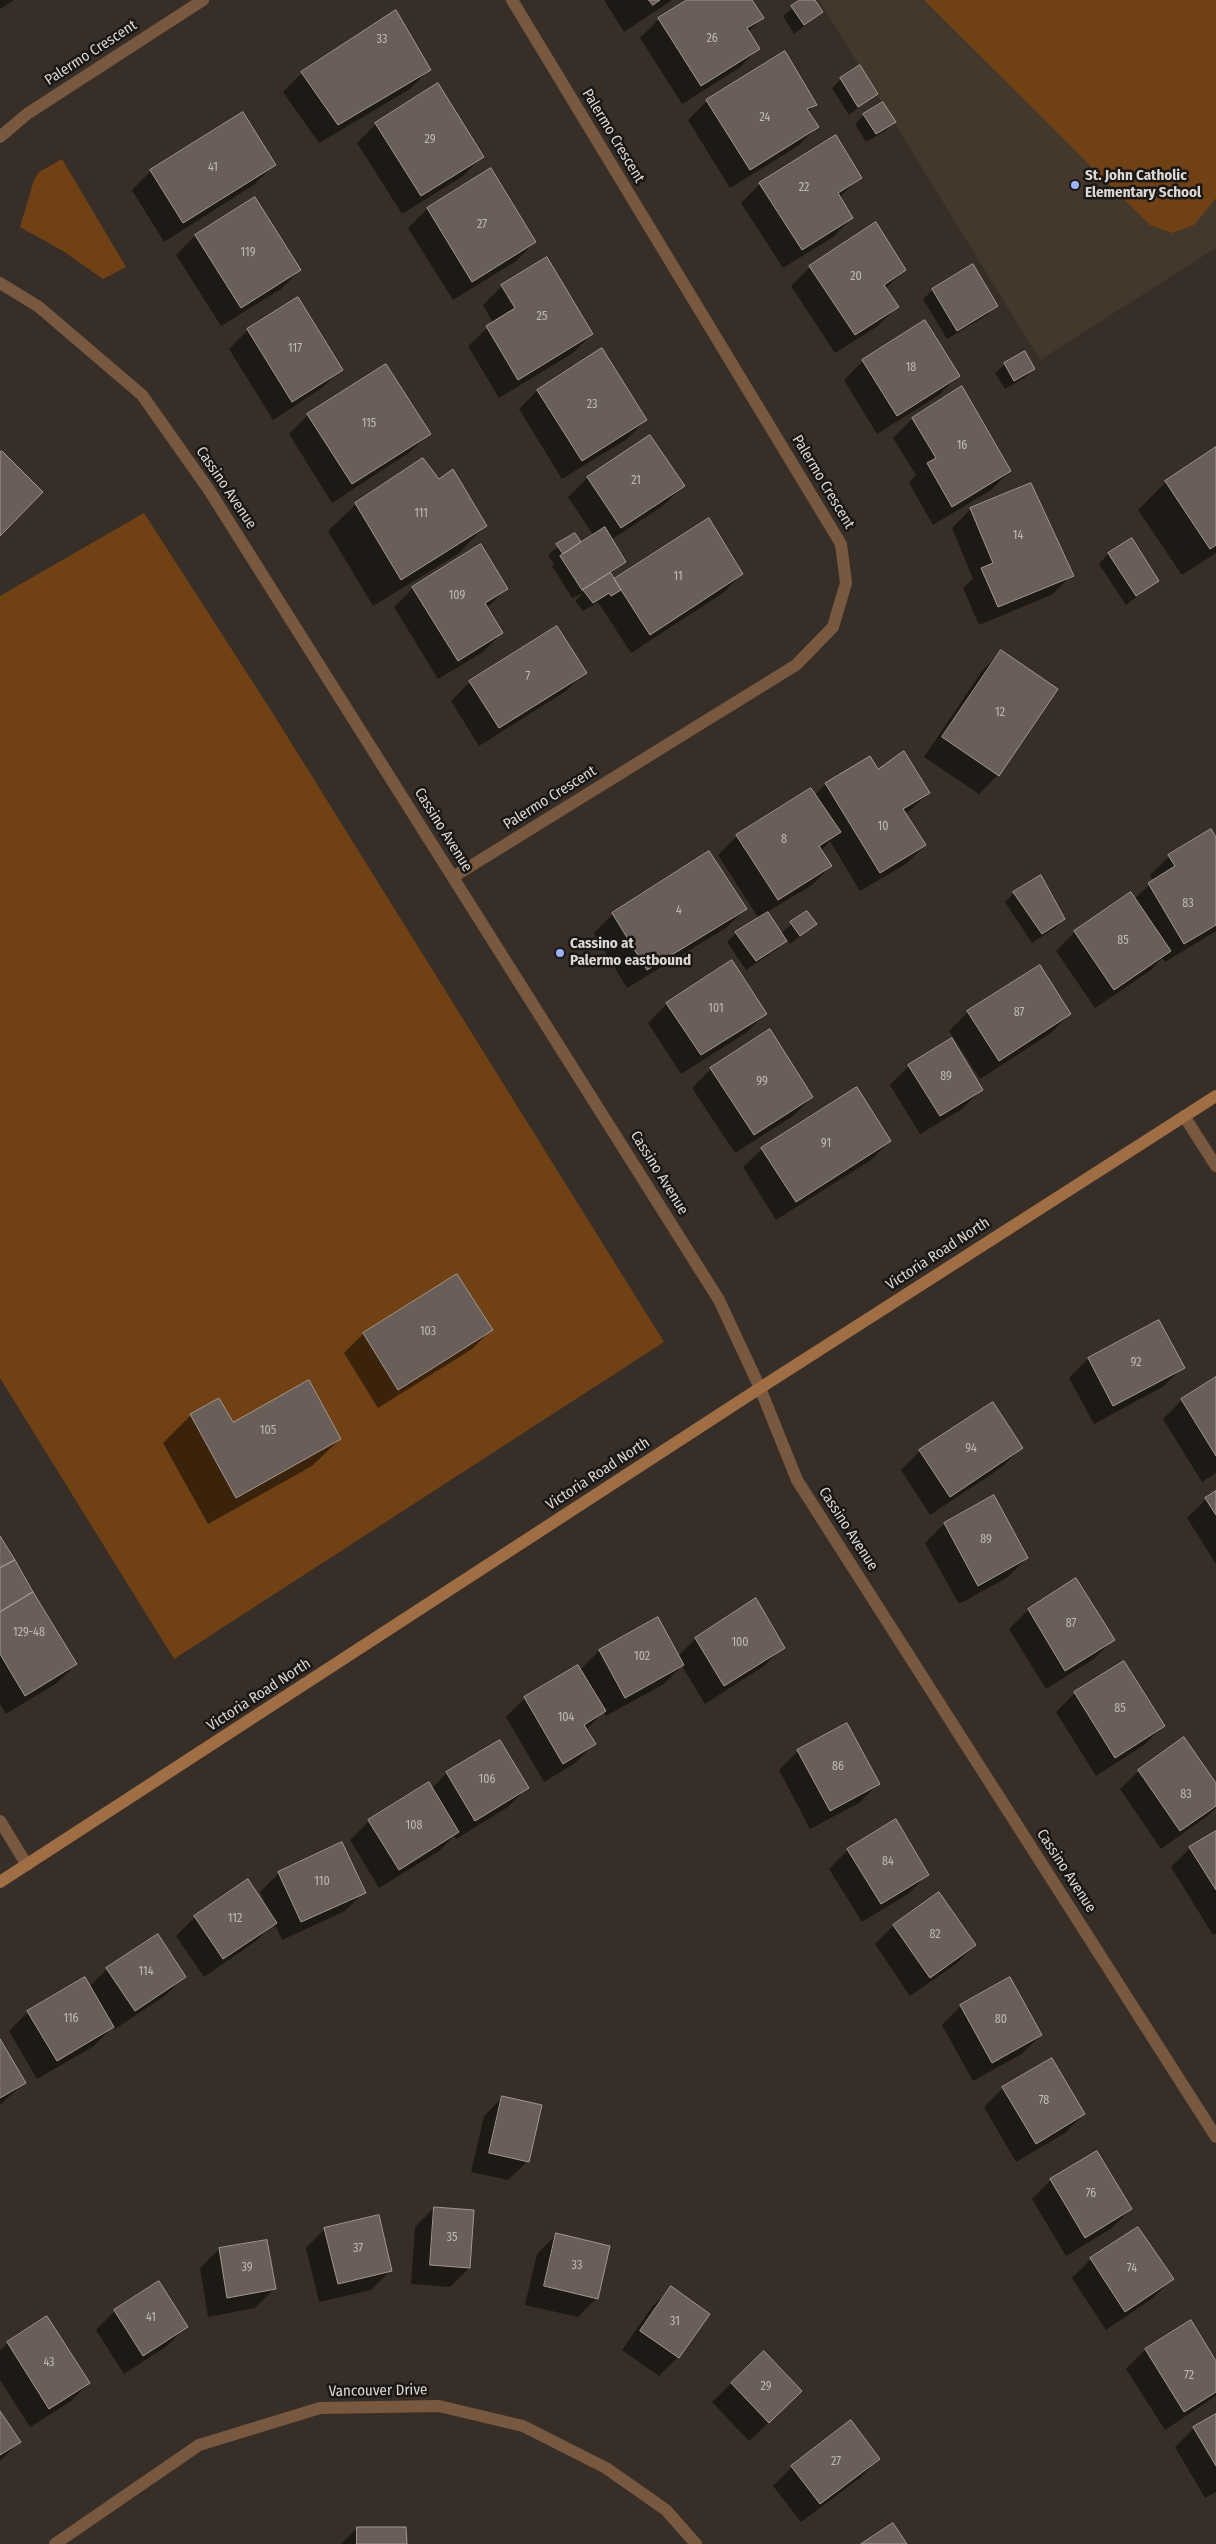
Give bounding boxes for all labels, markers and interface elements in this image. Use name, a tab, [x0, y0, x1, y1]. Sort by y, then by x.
street label: Palermo Crescent	[42, 17, 140, 89]
house number: 26	[706, 32, 718, 46]
house number: 33	[377, 33, 387, 47]
street label: Palermo Crescent	[578, 86, 648, 186]
house number: 24	[760, 111, 770, 125]
house number: 29	[424, 133, 436, 147]
house number: 41	[208, 161, 218, 175]
place label: St. John Catholic Elementary School	[1085, 167, 1201, 202]
marker: St. John Catholic Elementary School	[1069, 179, 1081, 191]
house number: 22	[799, 181, 809, 195]
house number: 27	[477, 218, 487, 232]
house number: 119	[240, 246, 256, 260]
house number: 20	[850, 270, 862, 284]
house number: 25	[537, 310, 547, 324]
house number: 117	[288, 342, 302, 356]
house number: 18	[906, 361, 916, 375]
house number: 23	[587, 398, 597, 412]
house number: 115	[362, 417, 376, 431]
street label: Palermo Crescent	[788, 432, 858, 532]
house number: 16	[957, 439, 967, 453]
street label: Cassino Avenue	[192, 443, 260, 533]
house number: 21	[631, 474, 641, 488]
house number: 111	[414, 507, 428, 521]
house number: 14	[1013, 529, 1023, 543]
house number: 11	[673, 570, 683, 584]
house number: 109	[449, 589, 465, 603]
house number: 7	[526, 670, 530, 684]
house number: 12	[995, 706, 1005, 720]
street label: Palermo Crescent	[500, 762, 600, 834]
street label: Cassino Avenue	[410, 785, 476, 875]
house number: 10	[878, 820, 888, 834]
house number: 8	[781, 833, 787, 847]
house number: 83	[1182, 897, 1194, 911]
house number: 4	[676, 904, 682, 918]
house number: 85	[1117, 934, 1129, 948]
place label: Cassino at Palermo eastbound	[570, 935, 691, 970]
marker: Cassino at Palermo eastbound	[554, 947, 566, 959]
house number: 101	[708, 1002, 724, 1016]
house number: 87	[1014, 1006, 1024, 1020]
house number: 89	[940, 1070, 952, 1084]
house number: 99	[756, 1075, 768, 1089]
street label: Cassino Avenue	[626, 1128, 692, 1218]
house number: 91	[821, 1137, 831, 1151]
street label: Victoria Road North	[883, 1214, 993, 1294]
house number: 103	[420, 1325, 436, 1339]
house number: 92	[1131, 1356, 1141, 1370]
house number: 105	[260, 1424, 276, 1438]
street label: Victoria Road North	[543, 1434, 653, 1514]
house number: 94	[965, 1442, 977, 1456]
street label: Cassino Avenue	[814, 1484, 882, 1574]
house number: 89	[980, 1533, 992, 1547]
house number: 87	[1066, 1617, 1076, 1631]
house number: 129-48	[13, 1626, 45, 1640]
house number: 100	[731, 1636, 749, 1650]
house number: 102	[634, 1650, 650, 1664]
street label: Victoria Road North	[204, 1655, 314, 1735]
house number: 85	[1114, 1702, 1126, 1716]
house number: 104	[558, 1711, 574, 1725]
house number: 86	[832, 1760, 844, 1774]
house number: 106	[479, 1773, 495, 1787]
house number: 83	[1180, 1788, 1192, 1802]
house number: 108	[406, 1819, 422, 1833]
street label: Cassino Avenue	[1032, 1826, 1100, 1916]
house number: 84	[882, 1855, 894, 1869]
house number: 110	[314, 1875, 330, 1889]
house number: 112	[228, 1912, 242, 1926]
house number: 82	[929, 1928, 941, 1942]
house number: 114	[139, 1965, 153, 1979]
house number: 116	[63, 2012, 79, 2026]
house number: 80	[995, 2013, 1007, 2027]
house number: 78	[1039, 2094, 1049, 2108]
house number: 76	[1086, 2187, 1096, 2201]
house number: 35	[447, 2231, 457, 2245]
house number: 37	[353, 2242, 363, 2256]
house number: 33	[572, 2259, 582, 2273]
house number: 39	[241, 2261, 253, 2275]
house number: 74	[1127, 2262, 1137, 2276]
house number: 41	[146, 2311, 156, 2325]
house number: 31	[670, 2315, 680, 2329]
house number: 43	[43, 2356, 55, 2370]
house number: 72	[1184, 2369, 1194, 2383]
house number: 29	[760, 2380, 772, 2394]
street label: Vancouver Drive	[329, 2381, 427, 2401]
house number: 27	[831, 2455, 841, 2469]

